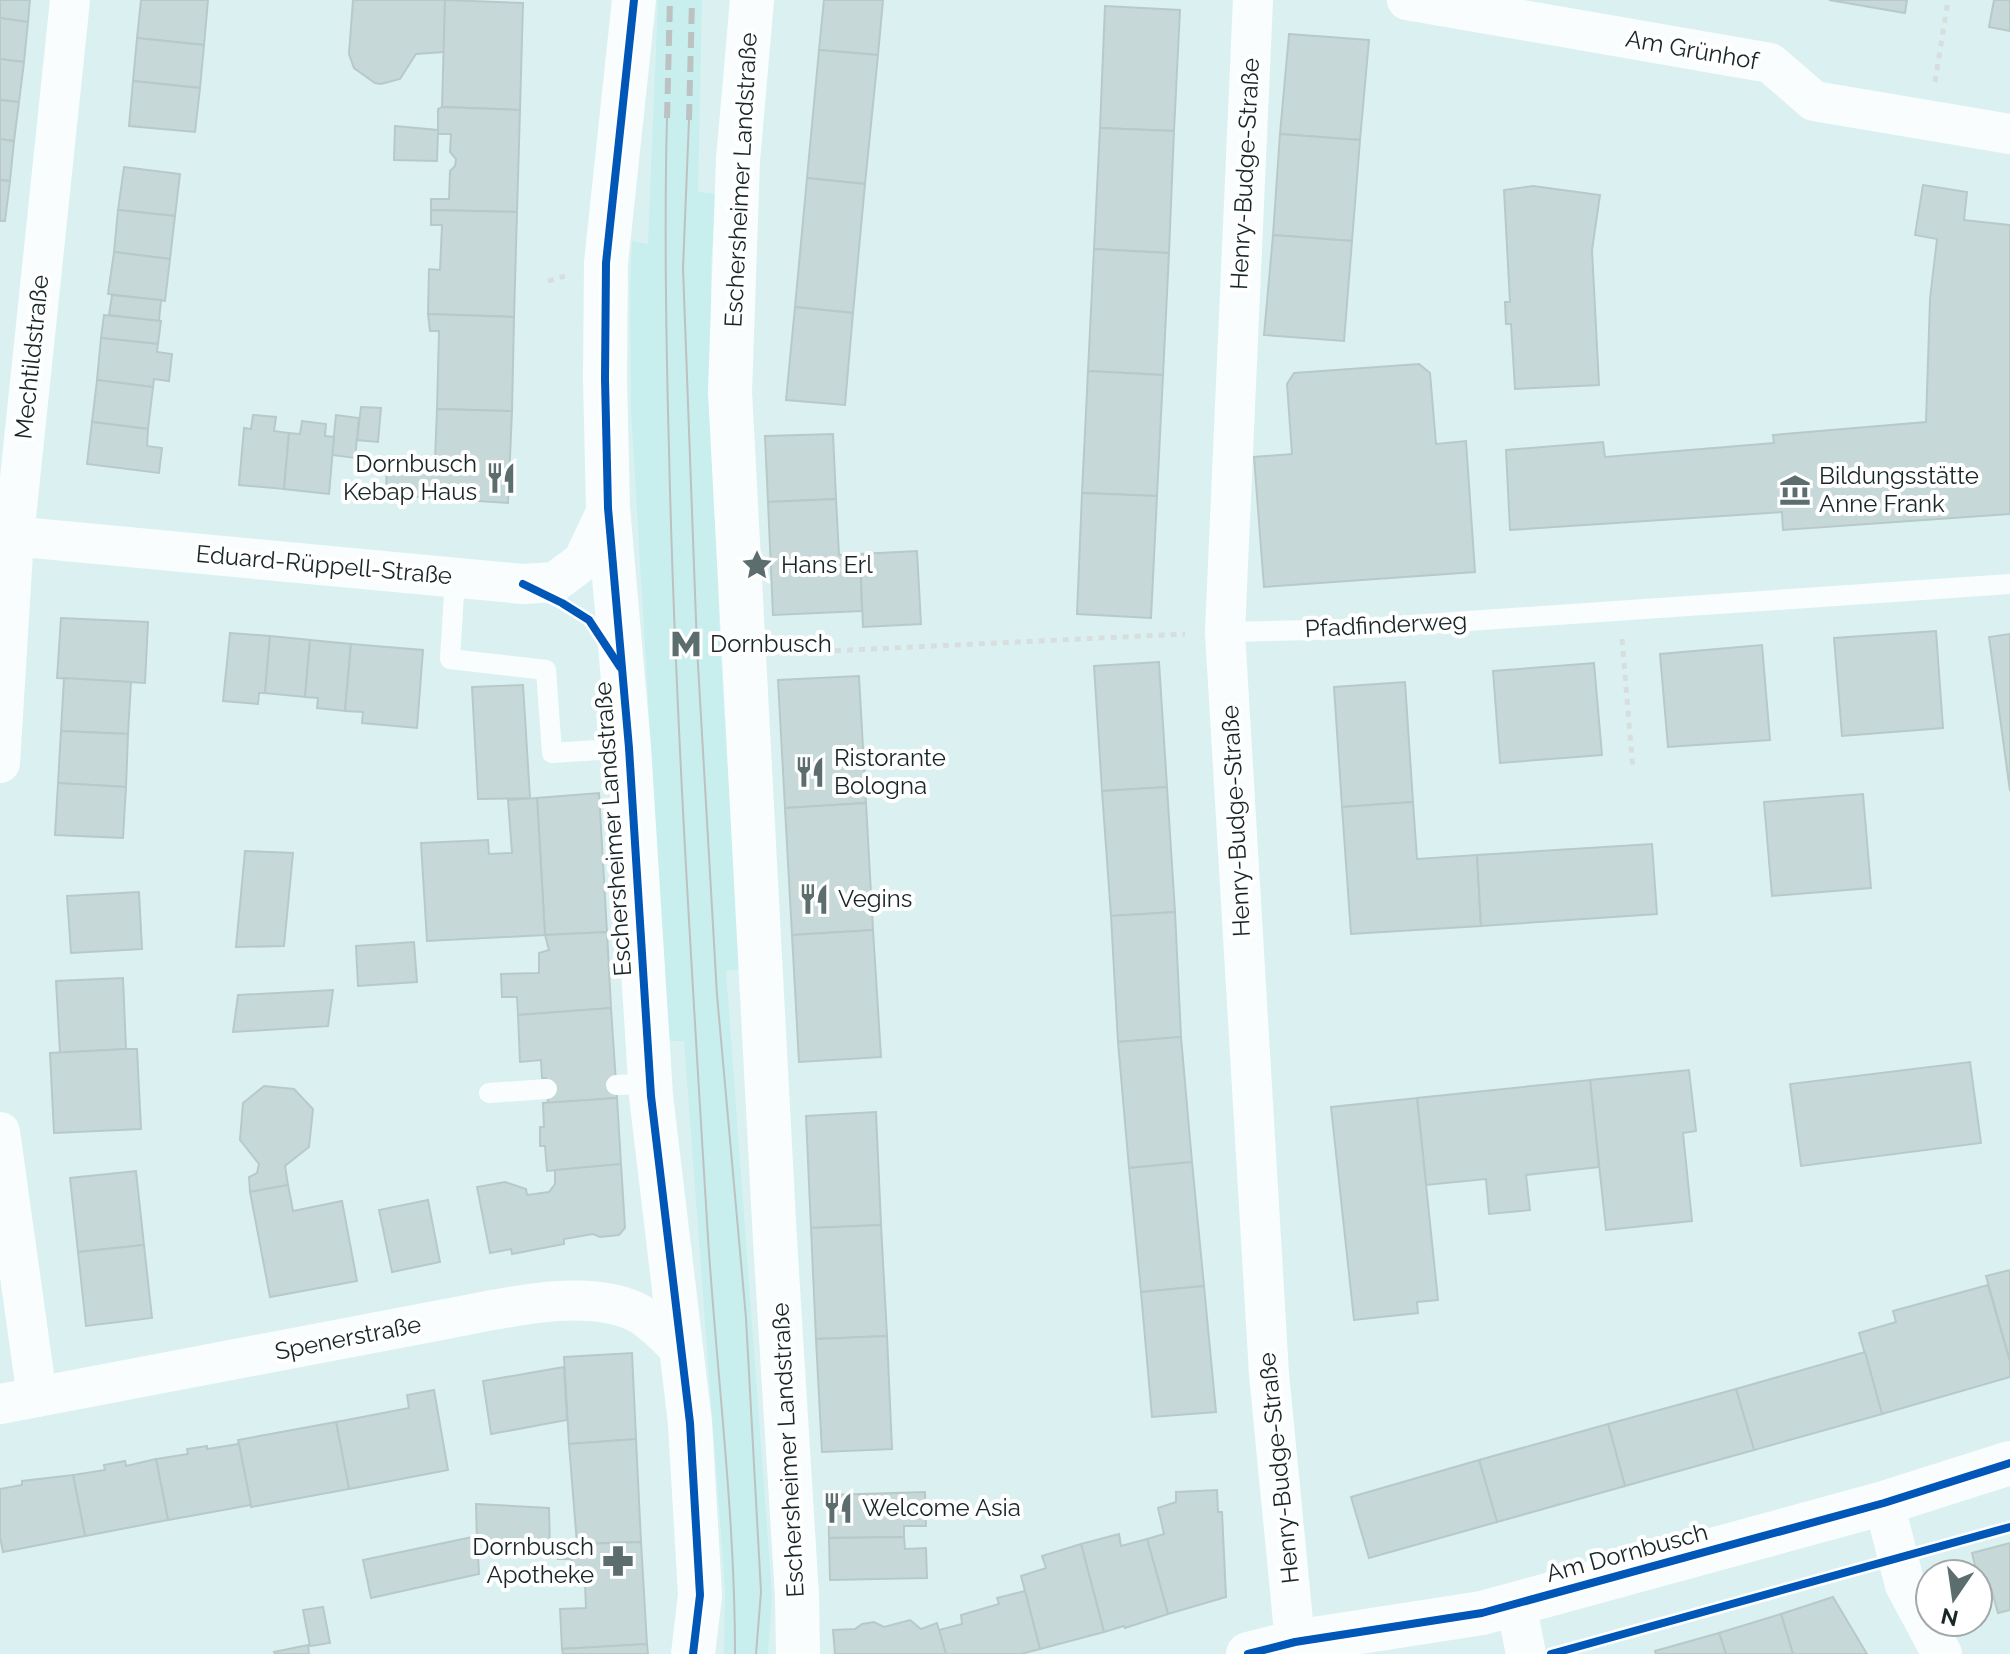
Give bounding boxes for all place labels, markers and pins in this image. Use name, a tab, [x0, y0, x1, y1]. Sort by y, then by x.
place label: Dornbusch Kebap Haus	[343, 449, 477, 506]
restaurant icon: Dornbusch Kebap Haus	[484, 461, 518, 495]
place label: Bildungsstätte Anne Frank	[1819, 461, 1979, 518]
museum icon: Bildungsstätte Anne Frank	[1778, 473, 1812, 507]
place icon: Hans Erl	[740, 548, 774, 582]
place label: Hans Erl	[781, 550, 873, 579]
metro station icon: Dornbusch	[669, 627, 703, 661]
place label: Dornbusch	[710, 629, 832, 658]
place label: Ristorante Bologna	[834, 743, 946, 800]
restaurant icon: Ristorante Bologna	[793, 755, 827, 789]
restaurant icon: Vegins	[797, 882, 831, 916]
place label: Vegins	[838, 884, 912, 913]
restaurant icon: Welcome Asia	[821, 1491, 855, 1525]
place label: Welcome Asia	[862, 1493, 1021, 1522]
place label: Dornbusch Apotheke	[472, 1532, 594, 1589]
pharmacy icon: Dornbusch Apotheke	[601, 1544, 635, 1578]

